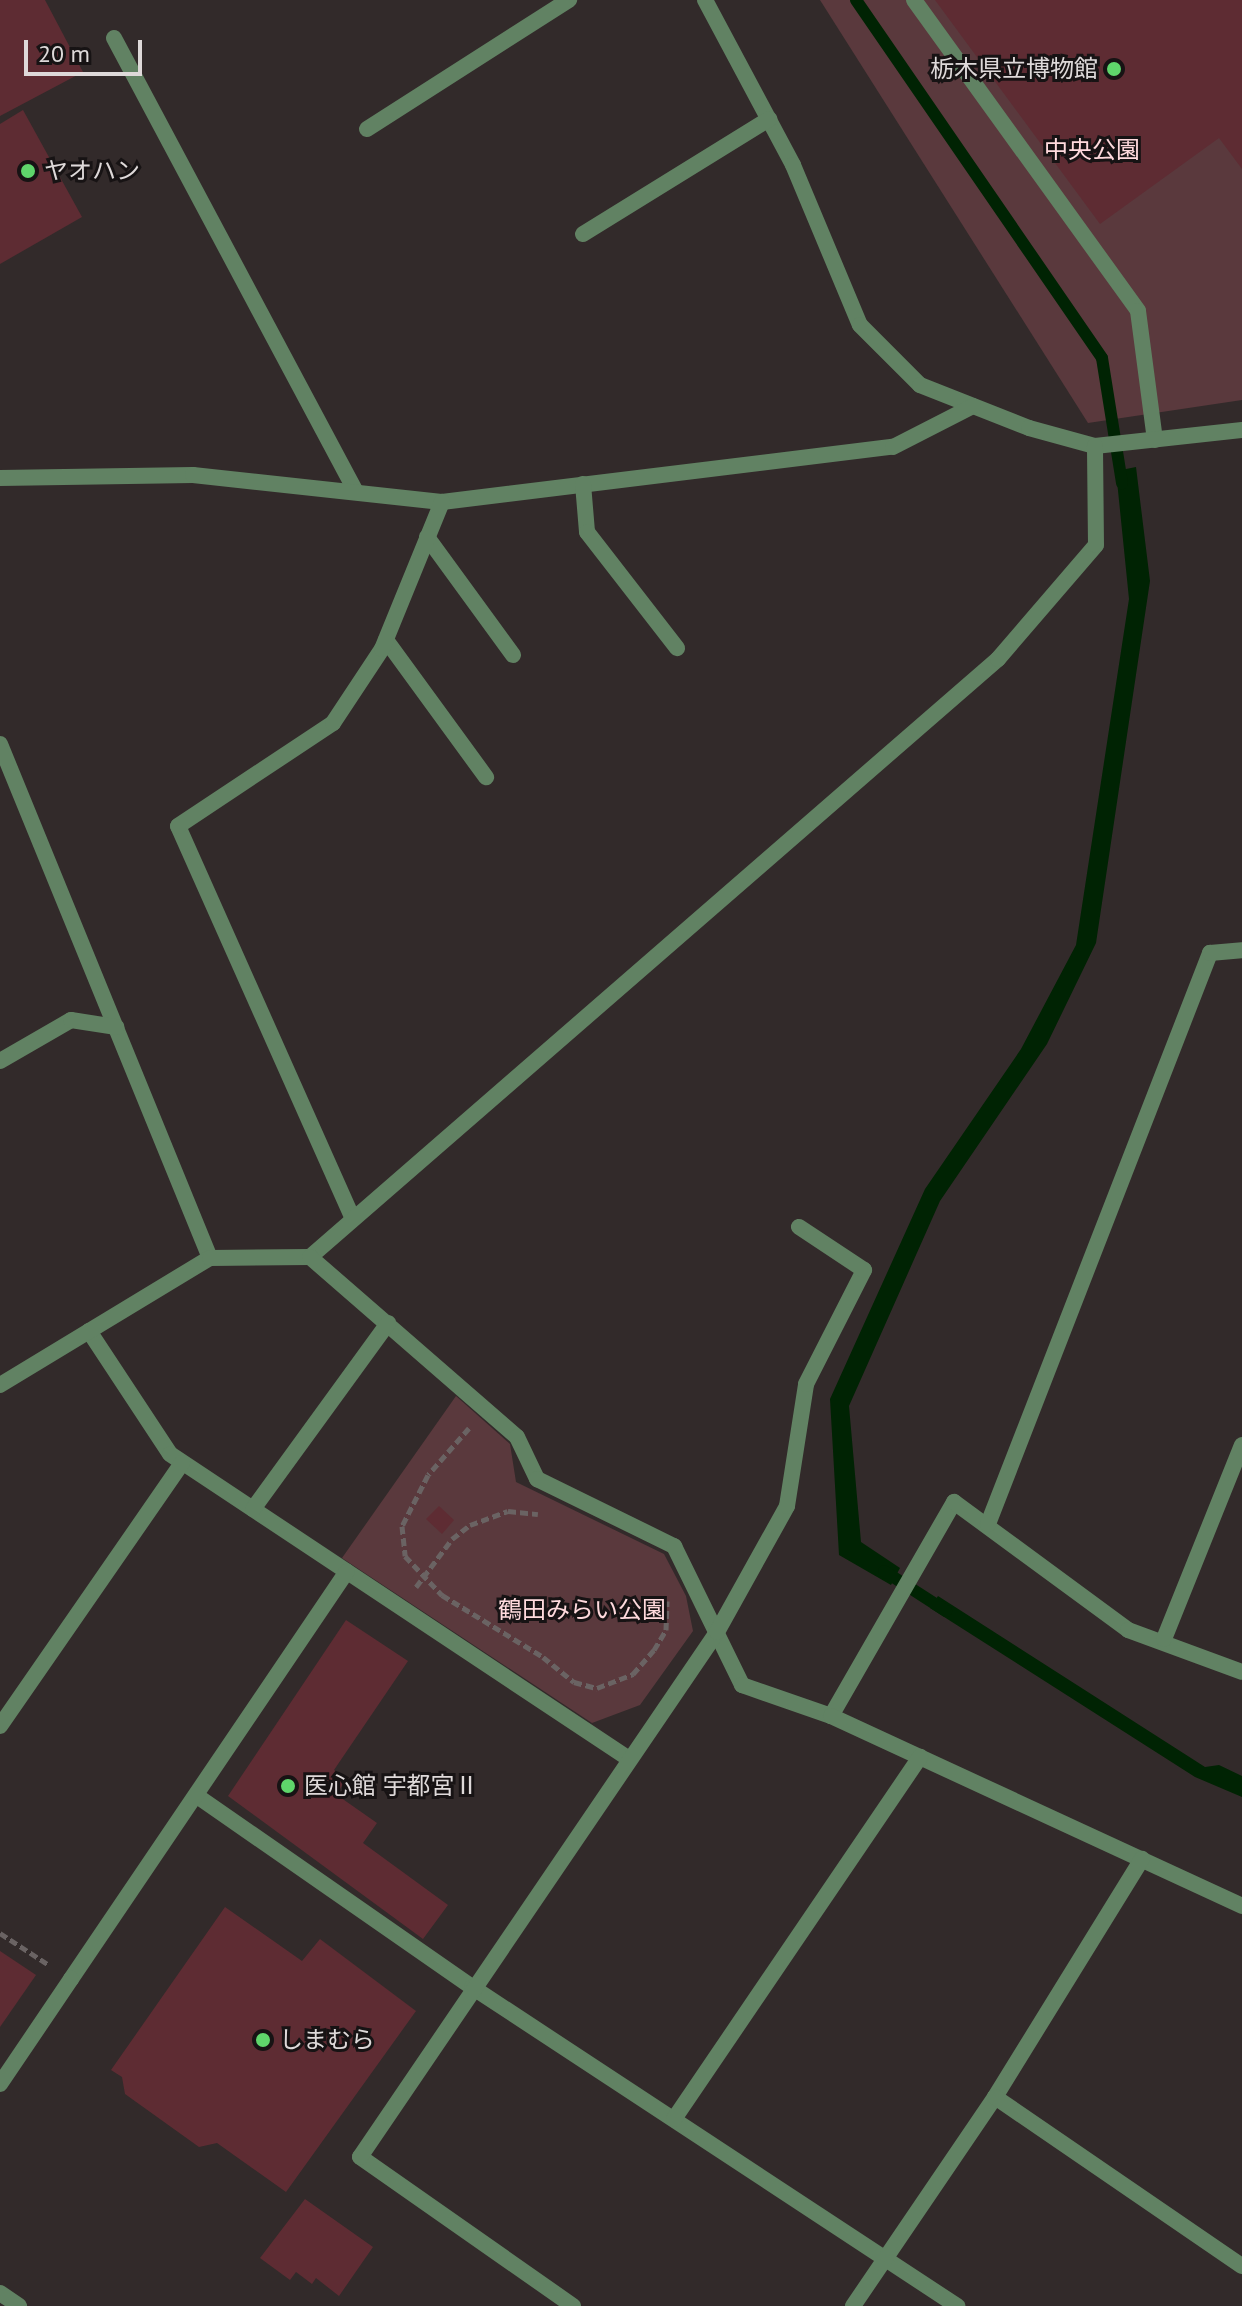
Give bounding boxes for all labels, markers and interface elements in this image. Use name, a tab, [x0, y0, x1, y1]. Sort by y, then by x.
scale bar	[28, 24, 146, 74]
text: 20 m	[38, 38, 90, 69]
place label: 栃木県立博物館	[930, 55, 1098, 83]
marker: 栃木県立博物館	[1105, 60, 1123, 78]
park label: 中央公園	[1044, 136, 1140, 164]
place label: ヤオハン	[44, 157, 140, 185]
marker: ヤオハン	[19, 162, 37, 180]
park label: 鶴田みらい公園	[498, 1596, 666, 1624]
place label: 医心館 宇都宮Ⅱ	[304, 1772, 478, 1800]
marker: 医心館 宇都宮Ⅱ	[279, 1777, 297, 1795]
place label: しまむら	[279, 2026, 375, 2054]
marker: しまむら	[254, 2031, 272, 2049]

